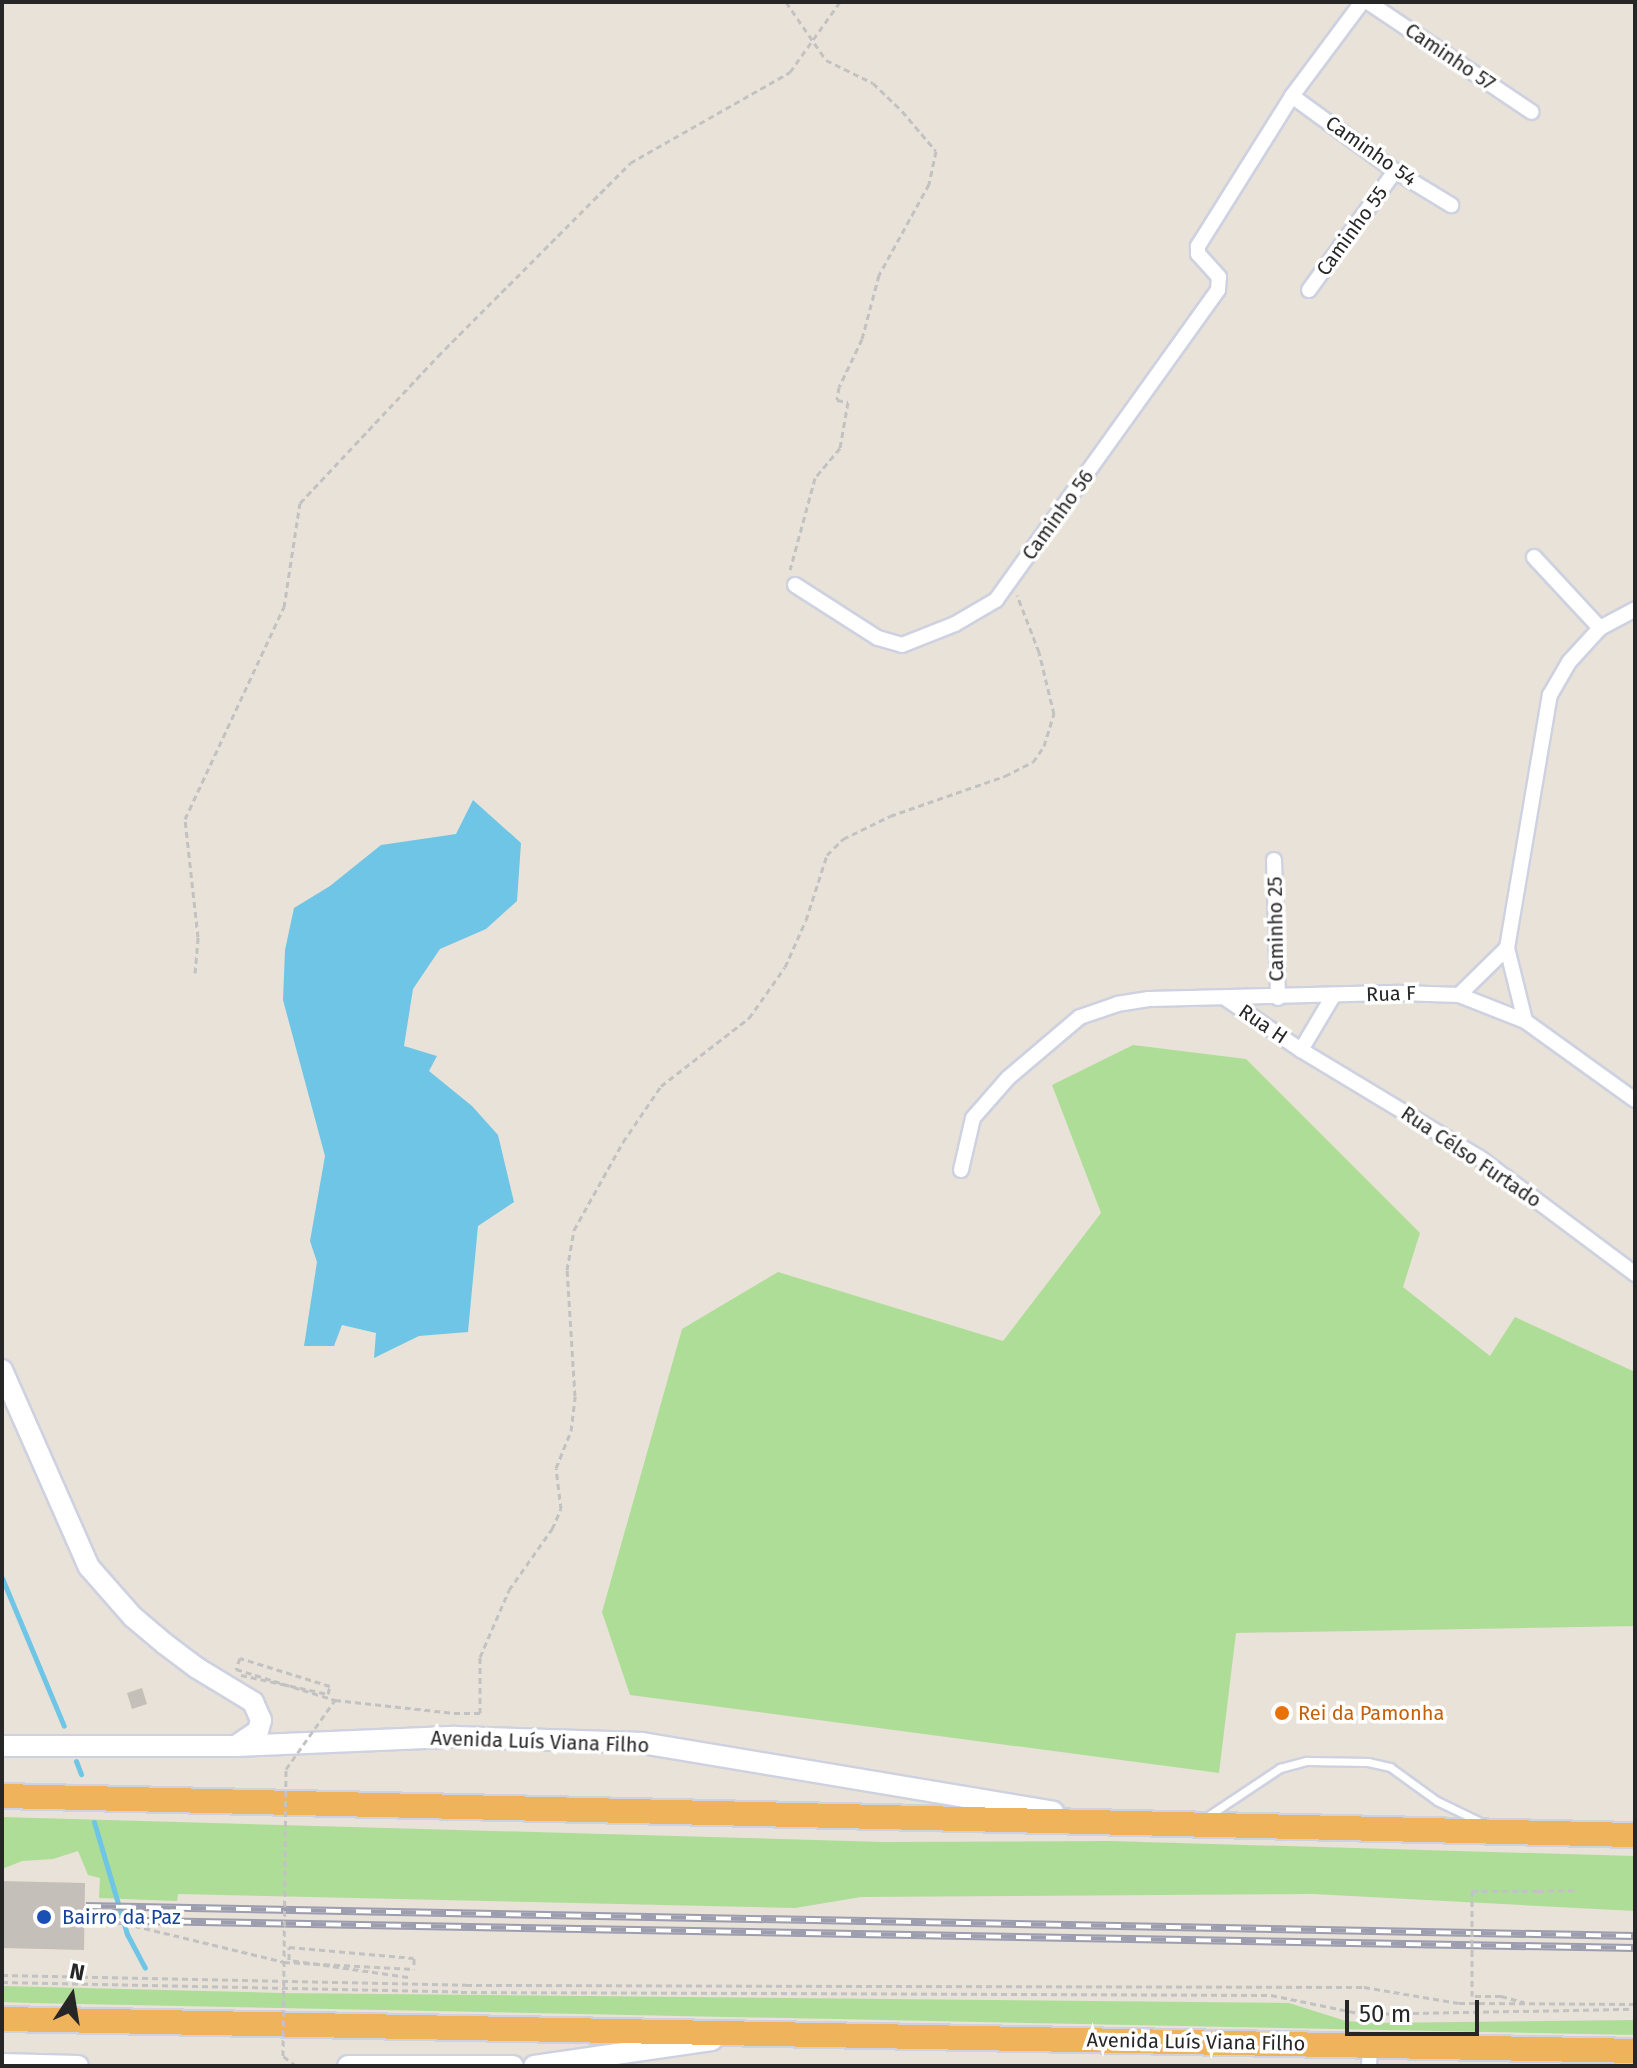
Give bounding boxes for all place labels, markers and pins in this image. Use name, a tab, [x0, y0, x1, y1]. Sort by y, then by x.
place label: Rei da Pamonha	[1298, 1701, 1444, 1725]
marker: Rei da Pamonha	[1273, 1704, 1291, 1722]
place label: Bairro da Paz	[62, 1905, 181, 1929]
marker: Bairro da Paz	[33, 1906, 55, 1928]

